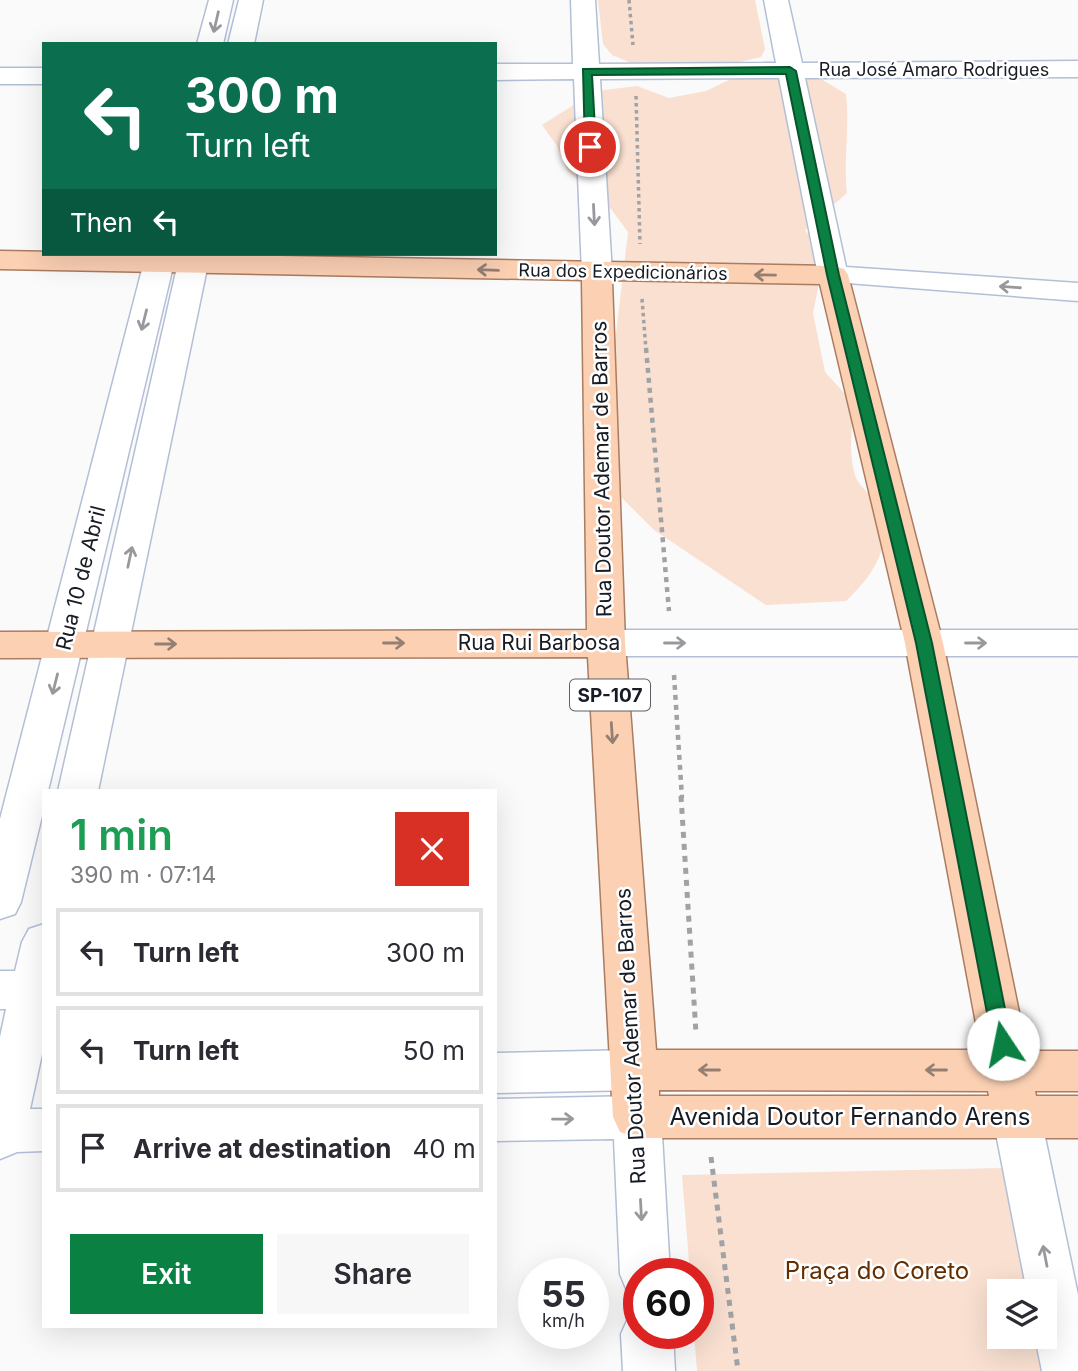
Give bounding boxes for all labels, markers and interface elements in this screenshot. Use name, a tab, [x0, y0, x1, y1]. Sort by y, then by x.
one-way arrow	[208, 10, 222, 33]
street label: Rua José Amaro Rodrigues	[819, 59, 1049, 80]
text: 300 m	[185, 66, 339, 125]
icon: left	[70, 70, 161, 161]
pin	[560, 117, 620, 177]
text: Turn left	[185, 126, 310, 165]
icon: arrive	[571, 128, 609, 166]
icon: left	[147, 203, 185, 241]
one-way arrow	[588, 203, 601, 226]
text: Then	[70, 207, 133, 238]
street label: Rua dos Expedicionários	[518, 259, 728, 284]
one-way arrow	[477, 263, 500, 276]
one-way arrow	[754, 268, 777, 281]
one-way arrow	[999, 280, 1022, 293]
one-way arrow	[137, 308, 151, 331]
street label: Rua Doutor Ademar de Barros	[586, 321, 617, 617]
street label: Rua 10 de Abril	[50, 503, 111, 653]
one-way arrow	[123, 546, 137, 569]
street label: Rua Rui Barbosa	[458, 630, 620, 655]
one-way arrow	[382, 636, 405, 650]
one-way arrow	[663, 636, 686, 650]
one-way arrow	[964, 636, 987, 650]
one-way arrow	[154, 637, 177, 651]
one-way arrow	[47, 672, 60, 694]
road number: SP-107	[570, 680, 650, 710]
one-way arrow	[606, 721, 619, 743]
text: 1 min	[70, 809, 173, 860]
button: close	[395, 812, 469, 886]
text: 390 m · 07:14	[70, 861, 216, 889]
street label: Rua Doutor Ademar de Barros	[610, 887, 651, 1185]
icon: left	[74, 933, 112, 971]
text: Turn left	[133, 937, 239, 968]
text: 300 m	[386, 937, 465, 968]
position arrow	[966, 1007, 1040, 1081]
icon: left	[74, 1031, 112, 1069]
text: Turn left	[133, 1035, 239, 1066]
text: 50 m	[403, 1035, 465, 1066]
one-way arrow	[698, 1063, 721, 1077]
one-way arrow	[925, 1063, 948, 1077]
street label: Avenida Doutor Fernando Arens	[670, 1102, 1030, 1131]
one-way arrow	[552, 1112, 575, 1126]
icon: arrive	[74, 1129, 112, 1167]
text: Arrive at destination	[133, 1133, 392, 1164]
text: 40 m	[413, 1133, 476, 1164]
one-way arrow	[635, 1198, 648, 1221]
button: Exit	[70, 1234, 263, 1314]
button: Share	[277, 1234, 469, 1314]
one-way arrow	[1037, 1245, 1051, 1268]
park label: Praça do Coreto	[785, 1256, 969, 1285]
speed limit sign: 60	[623, 1258, 714, 1349]
text: 55	[541, 1273, 586, 1315]
map controls	[987, 1279, 1057, 1349]
button: layers	[987, 1279, 1057, 1349]
text: km/h	[542, 1310, 585, 1331]

